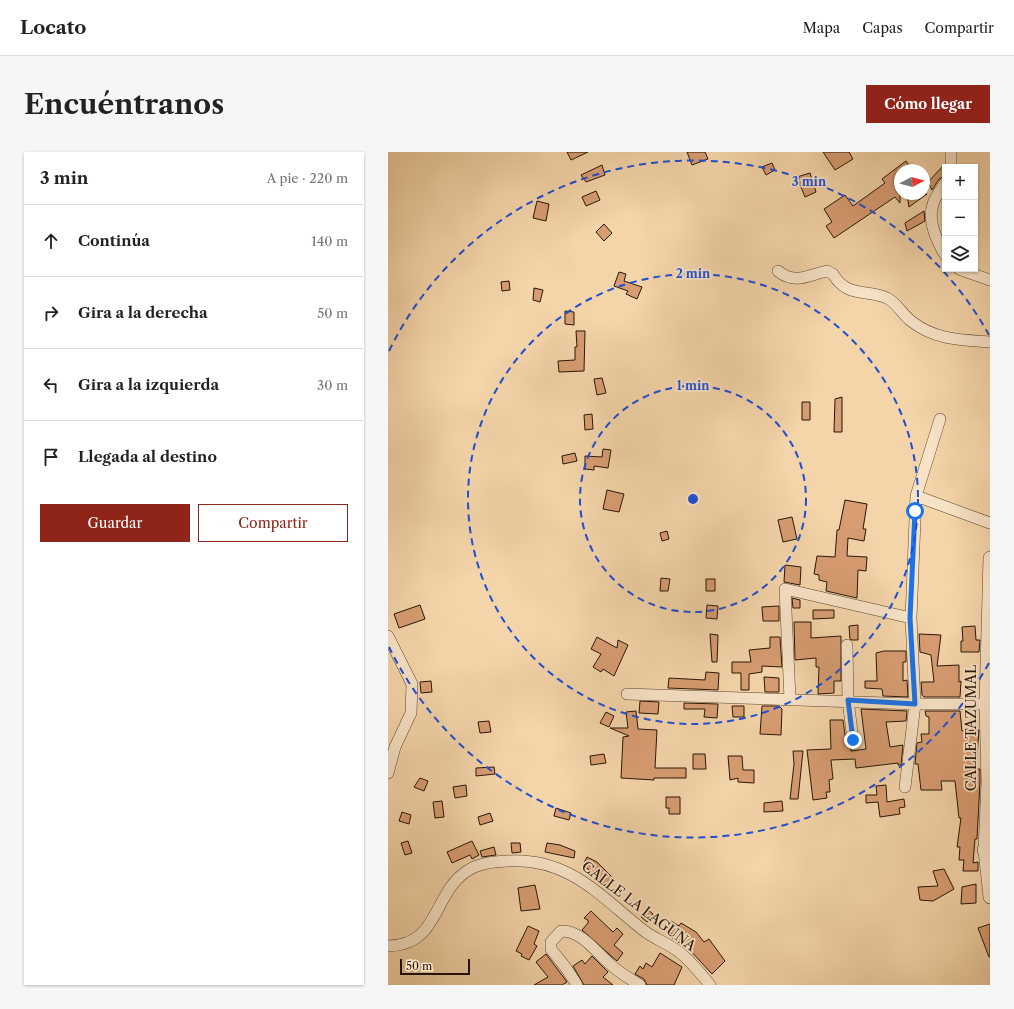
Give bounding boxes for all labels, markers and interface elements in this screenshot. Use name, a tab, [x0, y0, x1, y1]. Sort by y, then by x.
text: Locato	[20, 16, 86, 39]
text: Mapa	[803, 19, 840, 37]
text: Capas	[862, 19, 903, 37]
text: Compartir	[925, 19, 994, 37]
button: Cómo llegar	[866, 85, 990, 123]
text: Encuéntranos	[24, 87, 224, 121]
north arrow	[894, 164, 930, 200]
map controls	[942, 164, 978, 272]
button: +	[942, 164, 978, 200]
text: 3 min	[40, 168, 89, 188]
text: A pie · 220 m	[267, 170, 348, 186]
text: 3 min	[792, 174, 827, 189]
button: −	[942, 200, 978, 236]
icon: ahead	[40, 230, 62, 252]
text: Continúa	[78, 231, 150, 250]
text: 140 m	[311, 233, 348, 249]
button: layers	[942, 236, 978, 272]
text: 2 min	[676, 266, 711, 281]
icon: right	[40, 302, 62, 324]
text: Gira a la derecha	[78, 303, 208, 322]
text: 50 m	[317, 305, 348, 321]
icon: left	[40, 374, 62, 396]
text: Gira a la izquierda	[78, 375, 219, 394]
text: 30 m	[317, 377, 348, 393]
text: 1 min	[677, 378, 710, 393]
icon: arrive	[40, 446, 62, 468]
text: Llegada al destino	[78, 447, 217, 466]
centre of rings	[686, 492, 700, 506]
route start	[906, 502, 924, 520]
button: Guardar	[40, 504, 190, 542]
button: Compartir	[198, 504, 348, 542]
street label: CALLE TAZUMAL	[962, 665, 980, 791]
route end	[844, 731, 862, 749]
street label: CALLE LA LAGUNA	[578, 857, 700, 955]
scale bar	[400, 957, 470, 976]
text: 50 m	[406, 959, 432, 973]

